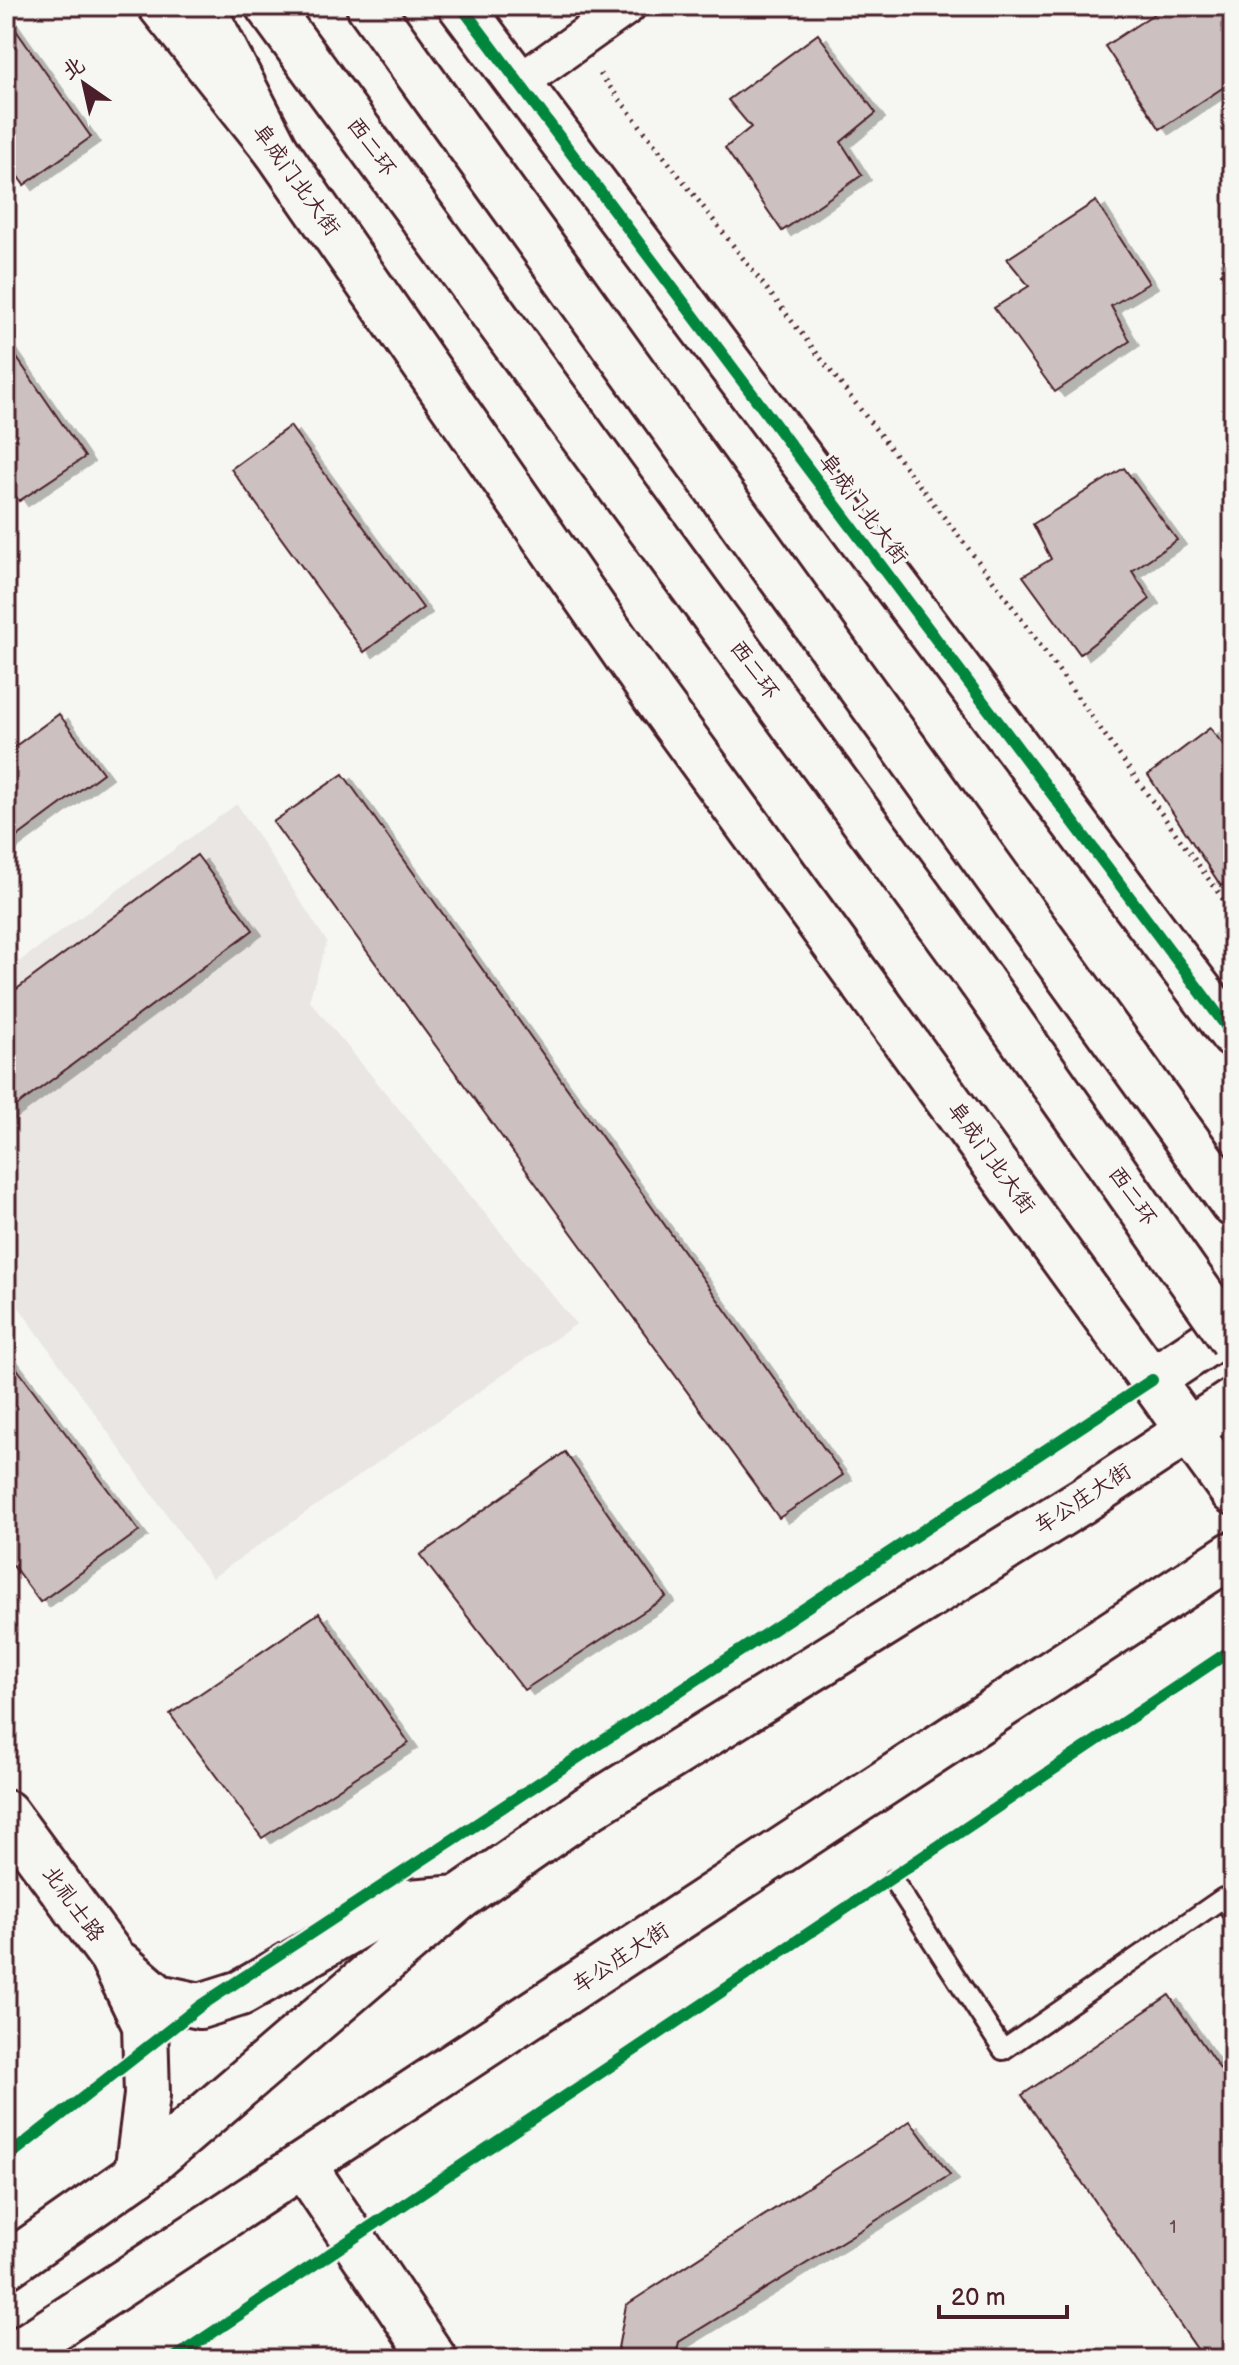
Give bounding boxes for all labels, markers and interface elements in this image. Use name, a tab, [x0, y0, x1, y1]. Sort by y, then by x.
north arrow	[44, 44, 124, 124]
text: 北	[57, 51, 90, 86]
street label: 西二环	[341, 112, 401, 182]
street label: 阜成门北大街	[246, 119, 346, 241]
street label: 阜成门北大街	[812, 448, 914, 570]
street label: 西二环	[724, 635, 784, 705]
street label: 阜成门北大街	[941, 1097, 1041, 1219]
street label: 西二环	[1102, 1161, 1162, 1231]
street label: 车公庄大街	[1030, 1458, 1136, 1540]
street label: 北礼士路	[36, 1860, 110, 1948]
street label: 车公庄大街	[568, 1917, 674, 1999]
house number: 1	[1170, 2217, 1176, 2238]
scale bar	[939, 2269, 1067, 2319]
text: 20 m	[951, 2283, 1006, 2312]

